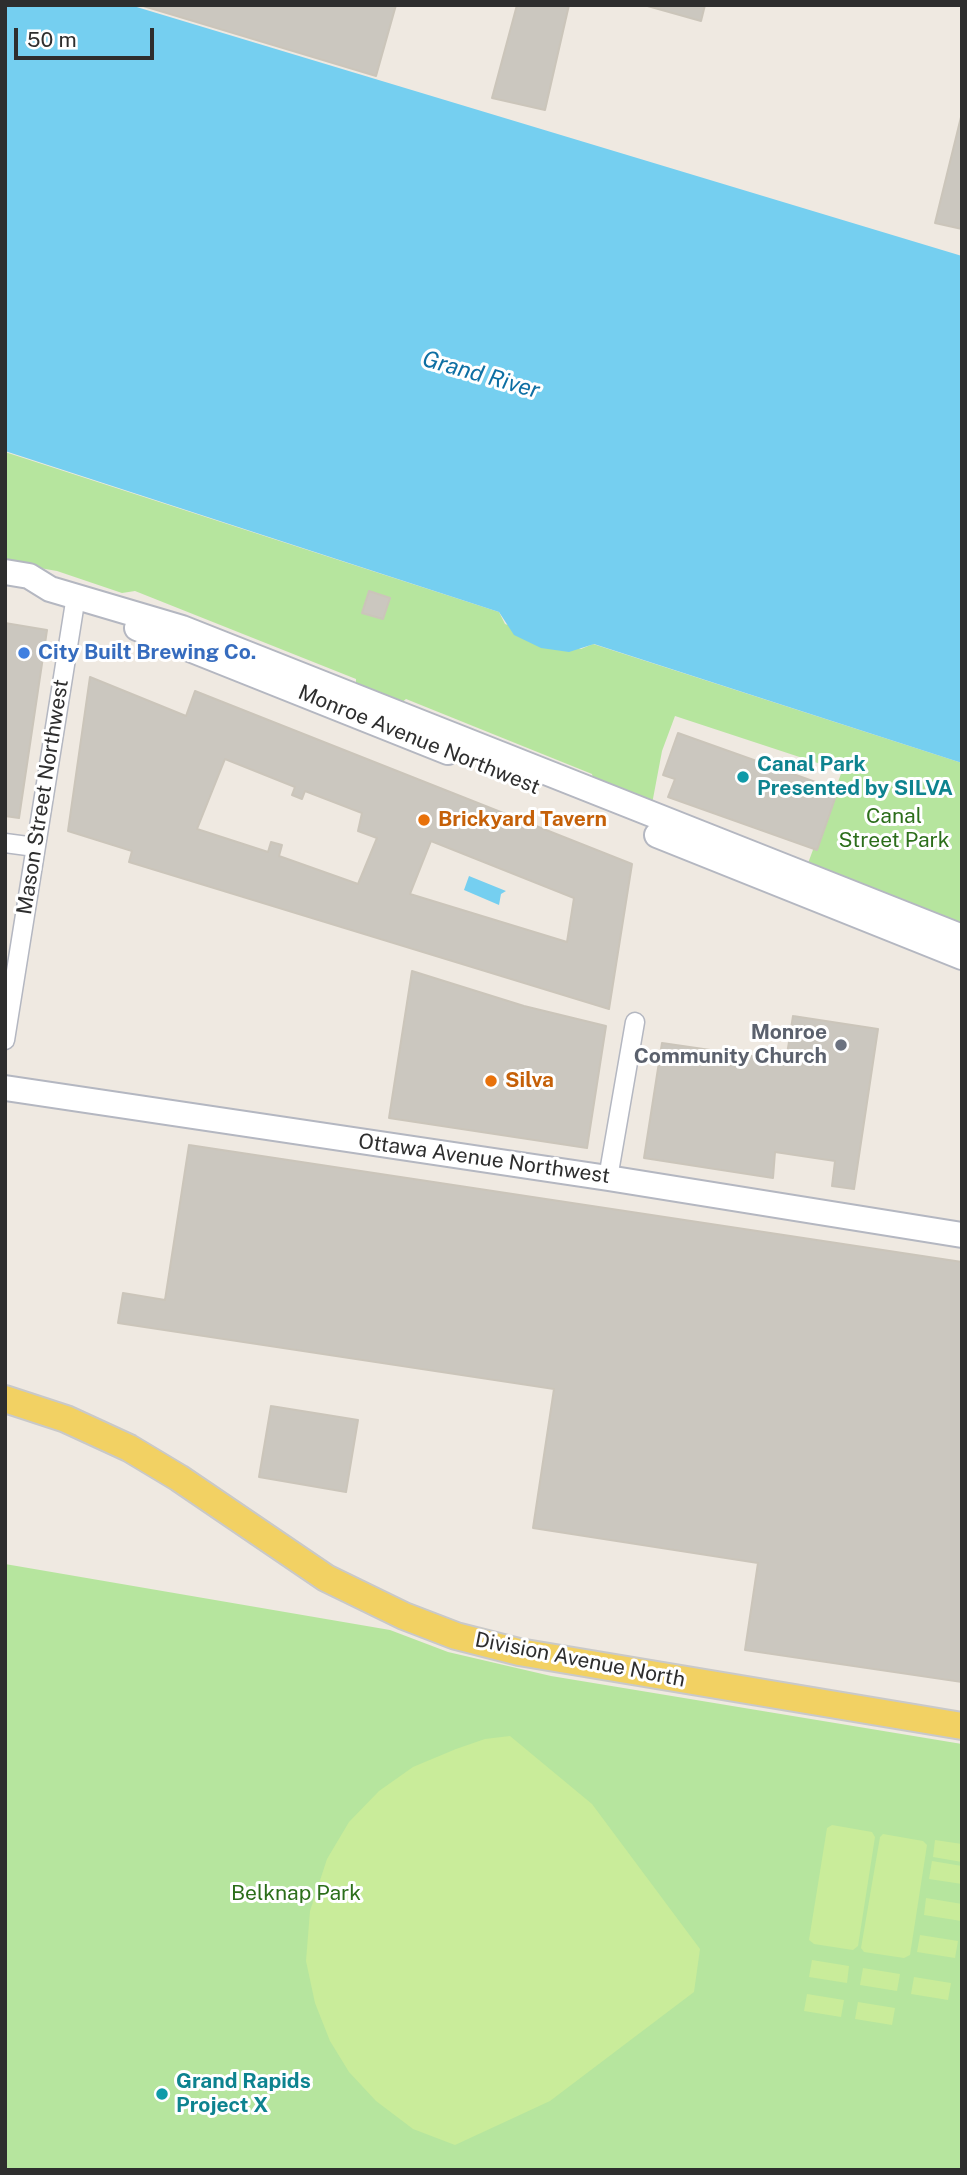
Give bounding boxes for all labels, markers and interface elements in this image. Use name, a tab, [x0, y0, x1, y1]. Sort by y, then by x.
scale bar	[18, 14, 158, 58]
text: 50 m	[27, 27, 77, 52]
water label: Grand River	[419, 345, 543, 405]
place label: City Built Brewing Co.	[38, 640, 257, 666]
marker: City Built Brewing Co.	[16, 645, 32, 661]
street label: Mason Street Northwest	[12, 677, 74, 917]
street label: Monroe Avenue Northwest	[294, 680, 544, 800]
place label: Canal Park Presented by SILVA	[757, 752, 953, 802]
marker: Canal Park Presented by SILVA	[735, 769, 751, 785]
park label: Canal Street Park	[838, 804, 950, 854]
place label: Brickyard Tavern	[438, 807, 607, 833]
marker: Brickyard Tavern	[416, 812, 432, 828]
place label: Monroe Community Church	[634, 1020, 827, 1070]
marker: Monroe Community Church	[833, 1037, 849, 1053]
place label: Silva	[505, 1068, 554, 1094]
marker: Silva	[483, 1073, 499, 1089]
street label: Ottawa Avenue Northwest	[357, 1129, 611, 1189]
street label: Division Avenue North	[473, 1627, 687, 1693]
park label: Belknap Park	[231, 1881, 361, 1907]
place label: Grand Rapids Project X	[176, 2069, 311, 2119]
marker: Grand Rapids Project X	[154, 2086, 170, 2102]

